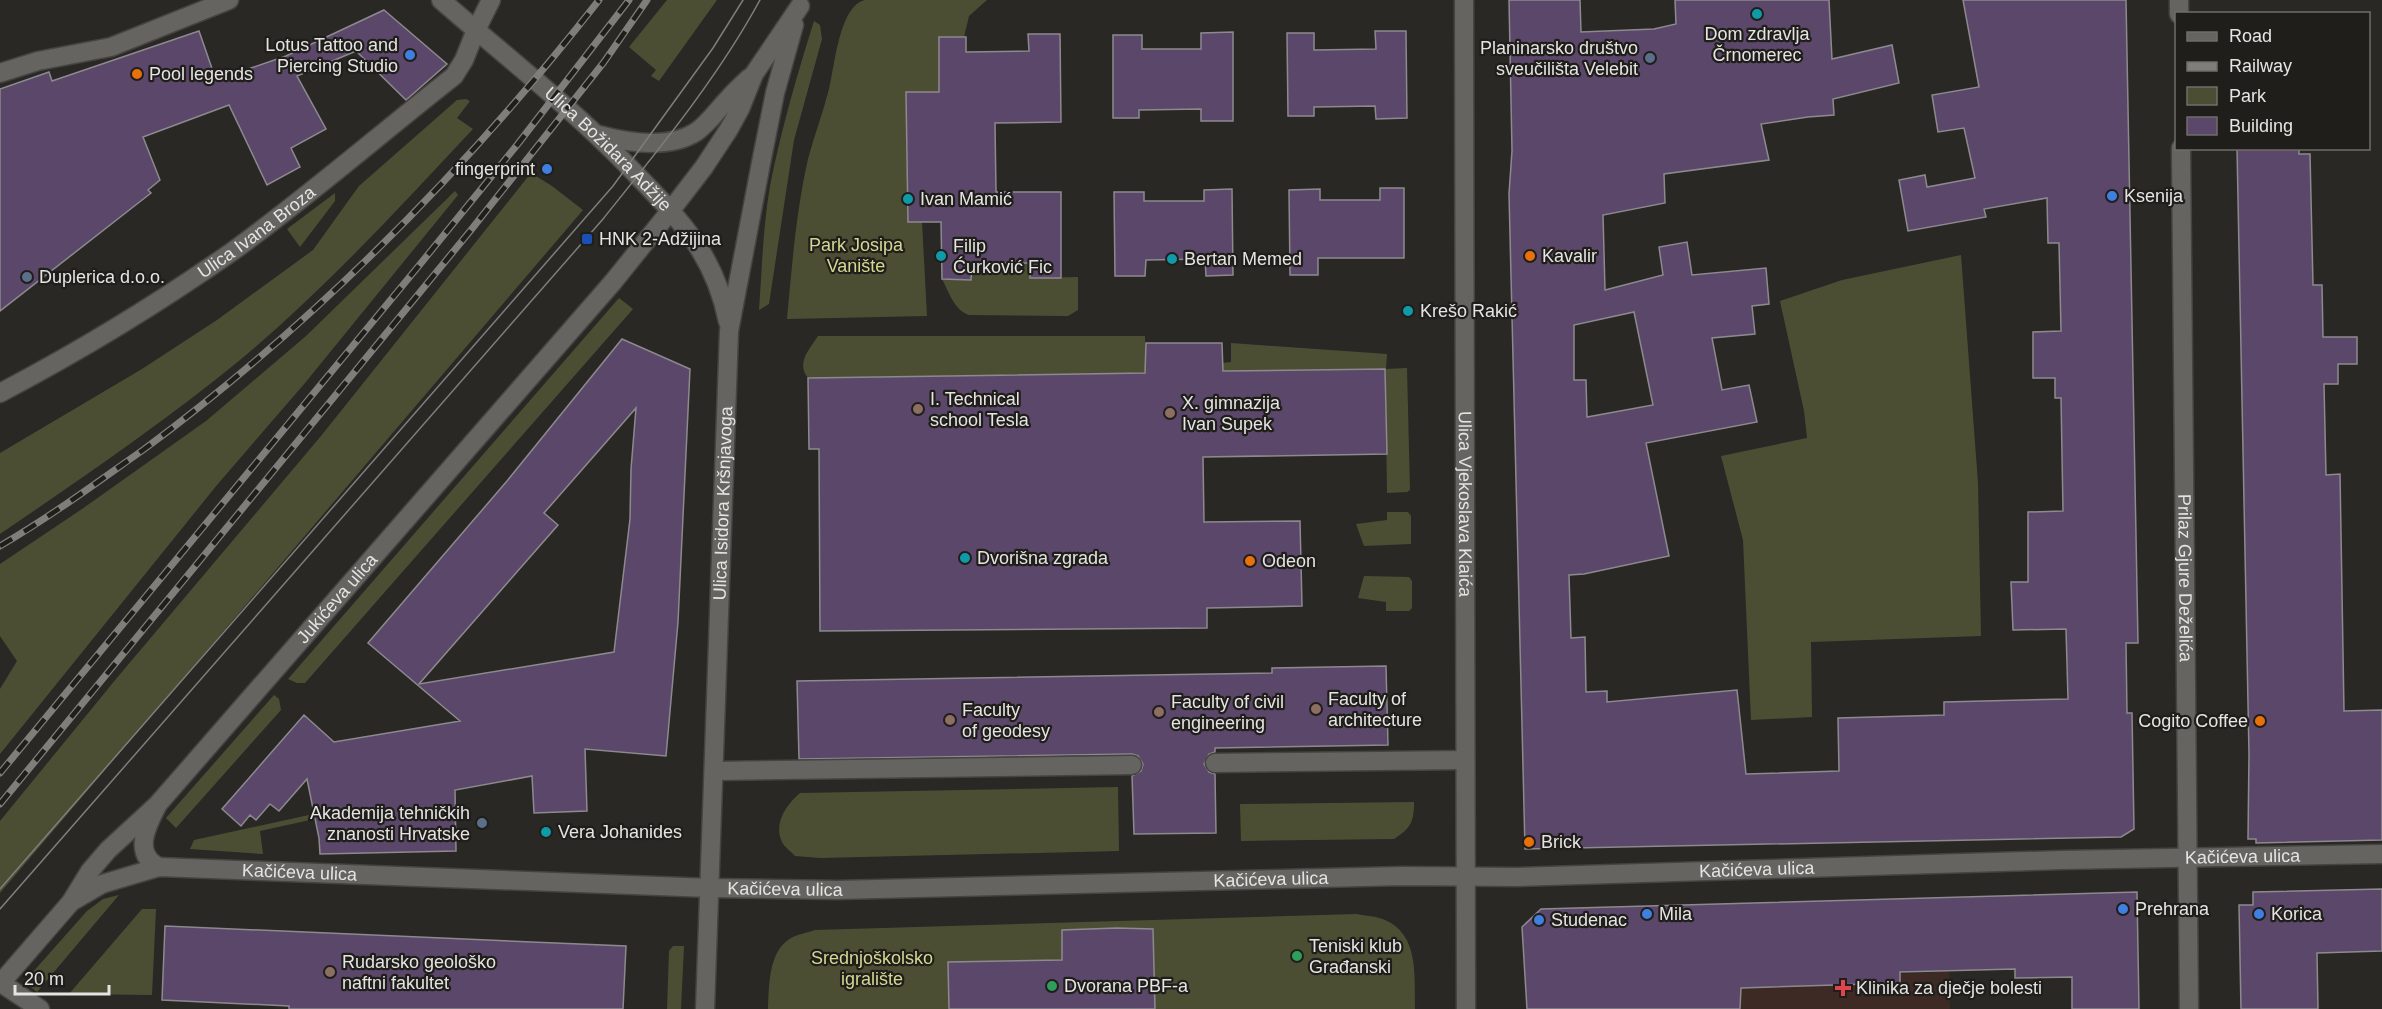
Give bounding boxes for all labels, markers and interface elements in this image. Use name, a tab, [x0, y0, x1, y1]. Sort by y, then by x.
marker: Dom zdravlja Črnomerec	[1750, 7, 1764, 21]
legend	[2175, 12, 2370, 150]
place label: Dom zdravlja Črnomerec	[1704, 24, 1811, 65]
text: Road	[2229, 26, 2272, 46]
place label: Lotus Tattoo and Piercing Studio	[265, 35, 398, 76]
place label: Planinarsko društvo sveučilišta Velebit	[1480, 38, 1638, 79]
marker: Lotus Tattoo and Piercing Studio	[403, 48, 417, 62]
marker: Planinarsko društvo sveučilišta Velebit	[1643, 51, 1657, 65]
text: Railway	[2229, 56, 2292, 76]
place label: Pool legends	[149, 64, 253, 84]
marker: Pool legends	[130, 67, 144, 81]
street label: Ulica Božidara Adžije	[541, 83, 676, 215]
text: Park	[2229, 86, 2267, 106]
text: Building	[2229, 116, 2293, 136]
place label: fingerprint	[455, 159, 535, 179]
marker: fingerprint	[540, 162, 554, 176]
street label: Ulica Ivana Broza	[194, 181, 320, 282]
place label: Ksenija	[2124, 186, 2184, 206]
place label: Ivan Mamić	[920, 189, 1012, 209]
marker: Ksenija	[2105, 189, 2119, 203]
marker: Ivan Mamić	[901, 192, 915, 206]
place label: HNK 2-Adžijina	[599, 229, 722, 249]
marker: HNK 2-Adžijina	[580, 232, 594, 246]
park label: Park Josipa Vanište	[809, 235, 904, 276]
place label: Filip Ćurković Fic	[953, 236, 1052, 277]
place label: Kavalir	[1542, 246, 1597, 266]
marker: Filip Ćurković Fic	[934, 249, 948, 263]
place label: Bertan Memed	[1184, 249, 1302, 269]
marker: Kavalir	[1523, 249, 1537, 263]
marker: Bertan Memed	[1165, 252, 1179, 266]
place label: Duplerica d.o.o.	[39, 267, 165, 287]
marker: Duplerica d.o.o.	[20, 270, 34, 284]
place label: Krešo Rakić	[1420, 301, 1517, 321]
marker: Krešo Rakić	[1401, 304, 1415, 318]
place label: I. Technical school Tesla	[930, 389, 1030, 430]
place label: X. gimnazija Ivan Supek	[1182, 393, 1281, 434]
marker: I. Technical school Tesla	[911, 402, 925, 416]
street label: Ulica Isidora Kršnjavoga	[709, 405, 736, 601]
marker: X. gimnazija Ivan Supek	[1163, 406, 1177, 420]
street label: Ulica Vjekoslava Klaića	[1455, 411, 1475, 598]
street label: Prilaz Gjure Deželića	[2174, 494, 2196, 663]
place label: Dvorišna zgrada	[977, 548, 1109, 568]
street label: Jukićeva ulica	[293, 549, 382, 647]
marker: Dvorišna zgrada	[958, 551, 972, 565]
place label: Odeon	[1262, 551, 1316, 571]
marker: Odeon	[1243, 554, 1257, 568]
place label: Faculty of architecture	[1328, 689, 1422, 730]
place label: Faculty of civil engineering	[1171, 692, 1284, 733]
place label: Faculty of geodesy	[962, 700, 1050, 741]
marker: Faculty of architecture	[1309, 702, 1323, 716]
marker: Faculty of civil engineering	[1152, 705, 1166, 719]
place label: Cogito Coffee	[2138, 711, 2248, 731]
marker: Faculty of geodesy	[943, 713, 957, 727]
marker: Cogito Coffee	[2253, 714, 2267, 728]
place label: Akademija tehničkih znanosti Hrvatske	[310, 803, 470, 844]
marker: Akademija tehničkih znanosti Hrvatske	[475, 816, 489, 830]
place label: Vera Johanides	[558, 822, 682, 842]
marker: Vera Johanides	[539, 825, 553, 839]
place label: Brick	[1541, 832, 1582, 852]
marker: Brick	[1522, 835, 1536, 849]
street label: Kačićeva ulica	[2185, 846, 2301, 868]
street label: Kačićeva ulica	[1699, 858, 1816, 881]
street label: Kačićeva ulica	[242, 860, 358, 885]
street label: Kačićeva ulica	[1213, 868, 1330, 891]
street label: Kačićeva ulica	[727, 878, 844, 900]
place label: Prehrana	[2135, 899, 2210, 919]
marker: Prehrana	[2116, 902, 2130, 916]
place label: Mila	[1659, 904, 1693, 924]
place label: Korica	[2271, 904, 2323, 924]
marker: Mila	[1640, 907, 1654, 921]
marker: Korica	[2252, 907, 2266, 921]
place label: Studenac	[1551, 910, 1627, 930]
marker: Studenac	[1532, 913, 1546, 927]
place label: Teniski klub Građanski	[1309, 936, 1402, 977]
park label: Srednjoškolsko igralište	[811, 948, 933, 989]
marker: Teniski klub Građanski	[1290, 949, 1304, 963]
place label: Rudarsko geološko naftni fakultet	[342, 952, 496, 993]
scale bar	[15, 958, 110, 996]
marker: Rudarsko geološko naftni fakultet	[323, 965, 337, 979]
text: 20 m	[24, 969, 64, 989]
place label: Dvorana PBF-a	[1064, 976, 1189, 996]
place label: Klinika za dječje bolesti	[1856, 978, 2042, 998]
marker: Dvorana PBF-a	[1045, 979, 1059, 993]
marker: Klinika za dječje bolesti	[1834, 979, 1852, 997]

